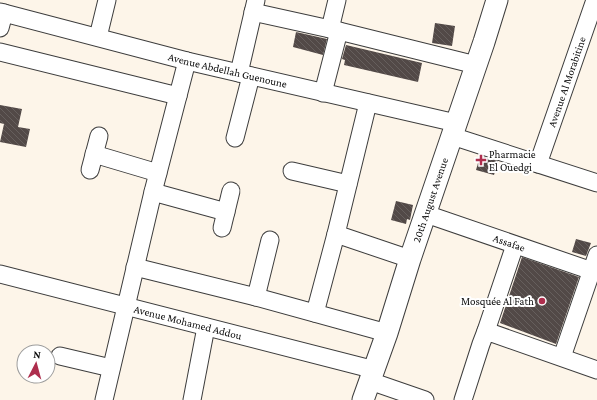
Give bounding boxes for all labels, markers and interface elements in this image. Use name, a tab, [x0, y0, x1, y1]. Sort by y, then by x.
street label: Avenue Al Morabitine	[545, 35, 588, 129]
street label: Avenue Abdellah Guenoune	[167, 50, 288, 90]
place label: Pharmacie El Ouedgi	[489, 148, 536, 174]
marker: Pharmacie El Ouedgi	[476, 155, 486, 165]
street label: 20th August Avenue	[410, 156, 450, 244]
street label: Assafae	[492, 232, 527, 254]
place label: Mosquée Al Fath	[461, 295, 534, 308]
marker: Mosquée Al Fath	[537, 296, 547, 306]
street label: Avenue Mohamed Addou	[133, 303, 243, 342]
north arrow	[16, 344, 56, 384]
text: N	[33, 348, 42, 360]

